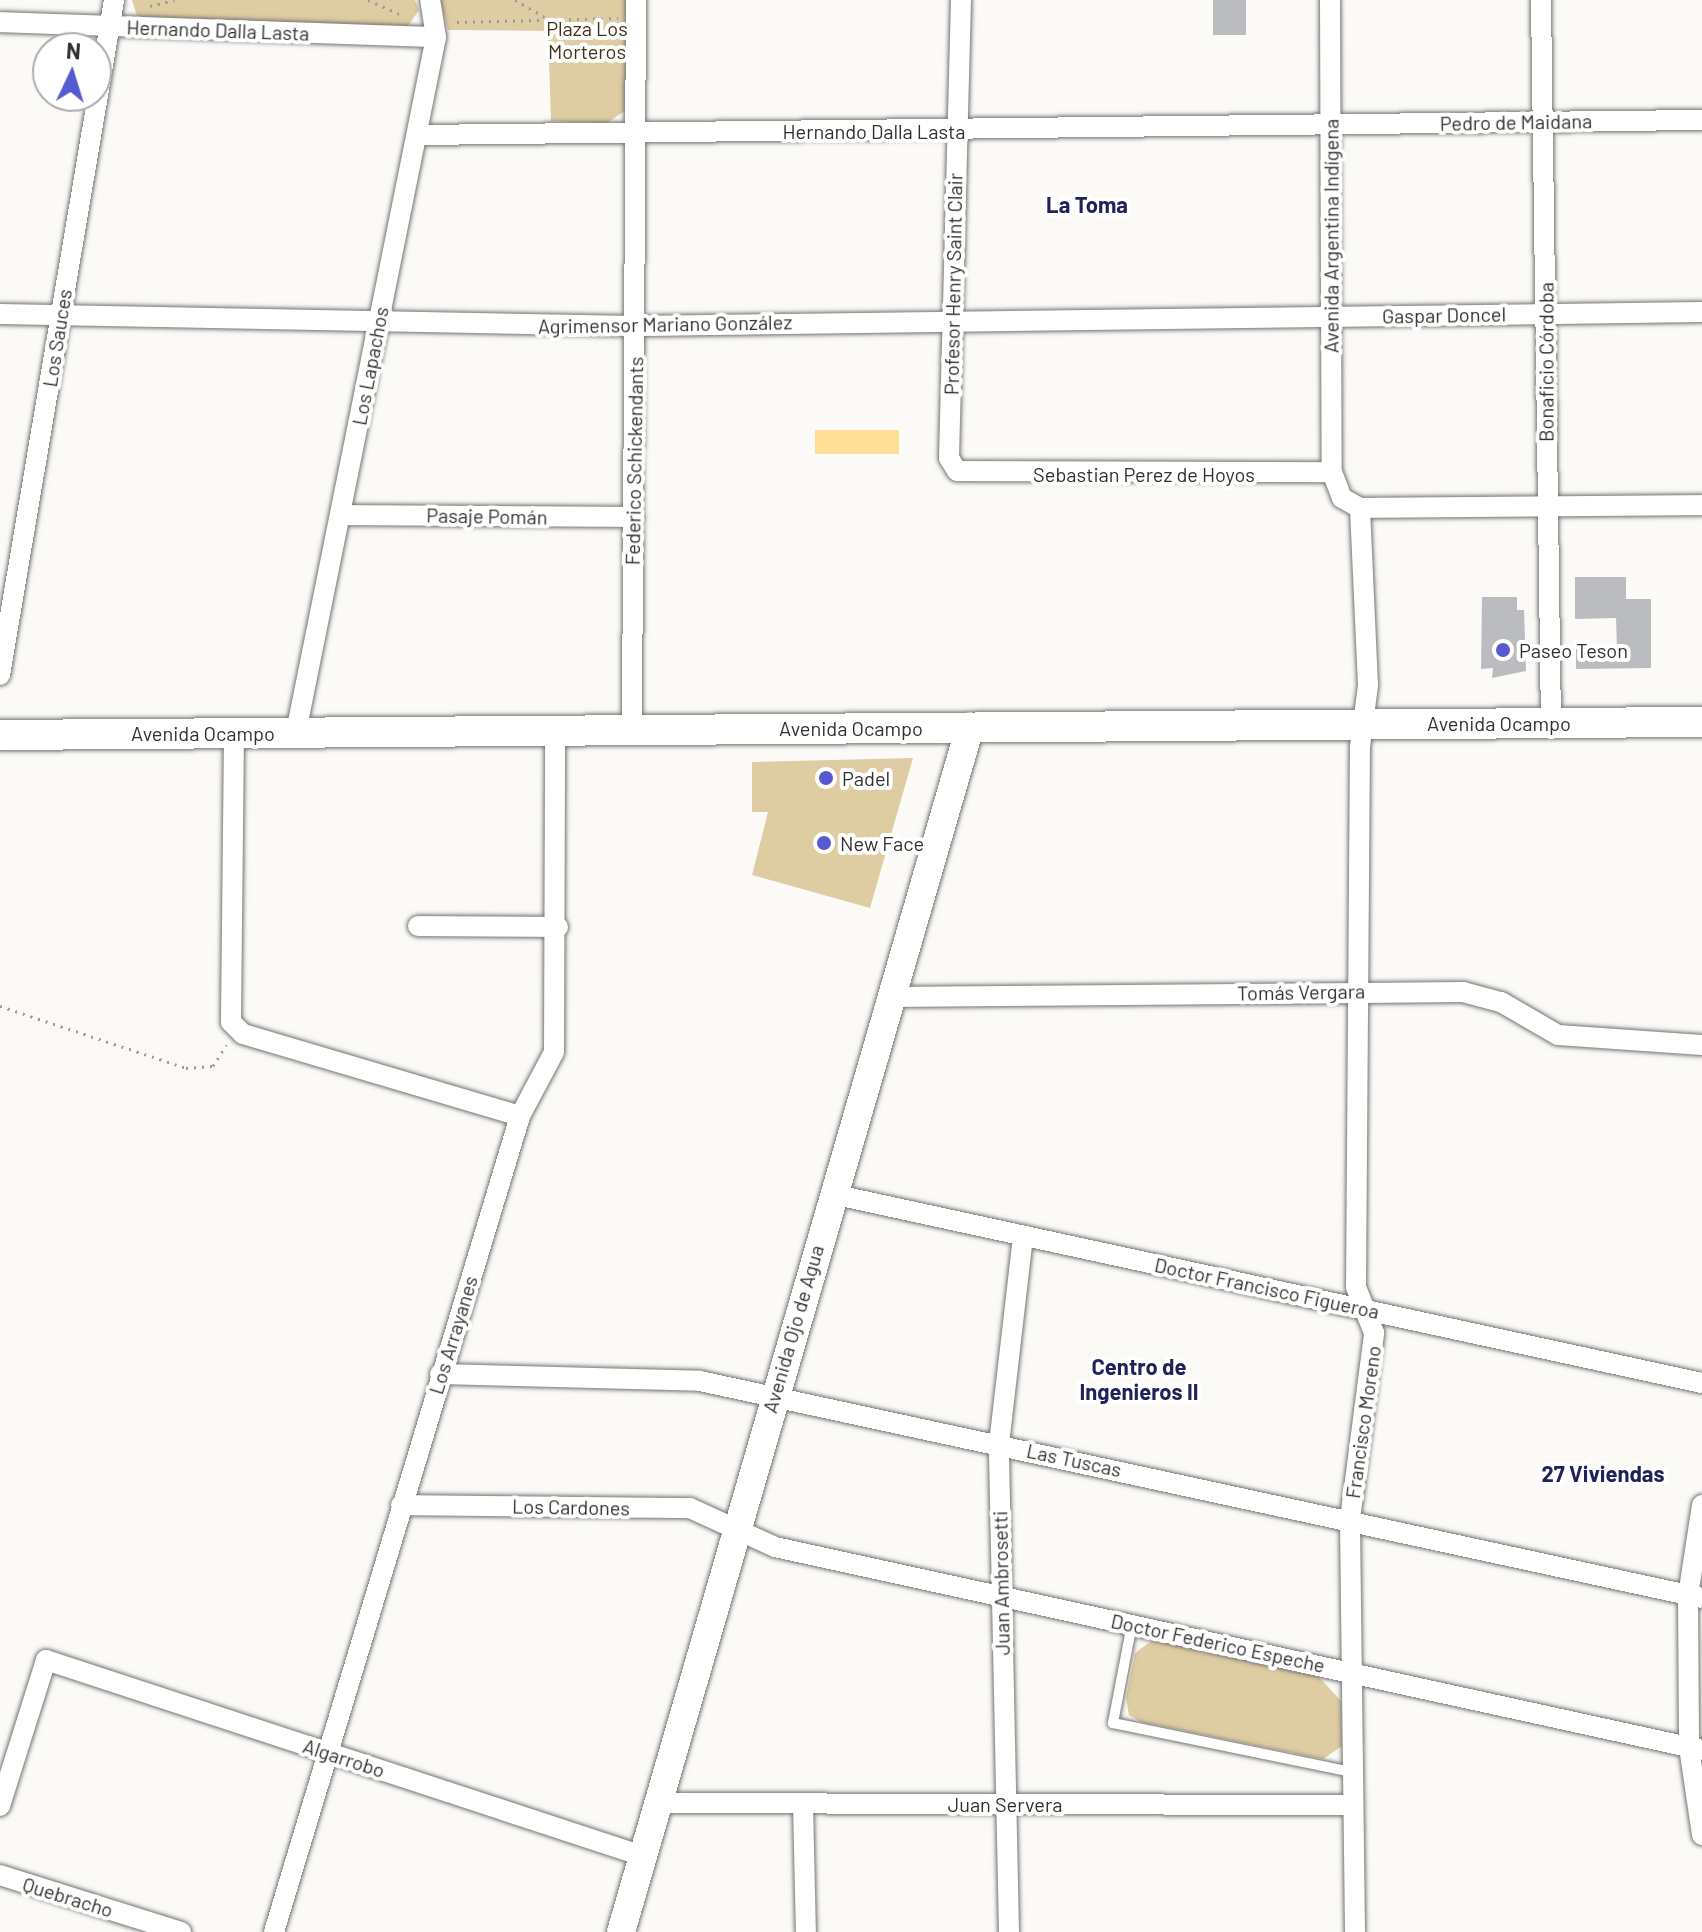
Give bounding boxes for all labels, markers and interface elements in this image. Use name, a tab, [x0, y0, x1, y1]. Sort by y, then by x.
street label: Hernando Dalla Lasta	[126, 15, 310, 45]
park label: Plaza Los Morteros	[546, 17, 628, 64]
north arrow	[32, 32, 112, 112]
text: N	[65, 37, 82, 64]
street label: Pedro de Maidana	[1440, 109, 1592, 135]
street label: Hernando Dalla Lasta	[782, 119, 966, 143]
street label: Avenida Argentina Indígena	[1319, 119, 1343, 353]
street label: Profesor Henry Saint Clair	[939, 173, 967, 395]
district label: La Toma	[1046, 192, 1128, 218]
street label: Bonaficio Córdoba	[1534, 282, 1558, 442]
street label: Los Sauces	[37, 287, 77, 389]
street label: Gaspar Doncel	[1382, 302, 1506, 328]
street label: Los Lapachos	[347, 305, 393, 427]
street label: Agrimensor Mariano González	[538, 310, 792, 338]
street label: Federico Schickendants	[620, 357, 648, 565]
street label: Sebastian Perez de Hoyos	[1033, 462, 1255, 486]
street label: Pasaje Pomán	[426, 503, 548, 529]
place label: Paseo Teson	[1519, 638, 1628, 662]
marker: Paseo Teson	[1494, 641, 1512, 659]
street label: Avenida Ocampo	[1427, 711, 1571, 735]
street label: Avenida Ocampo	[779, 716, 923, 740]
street label: Avenida Ocampo	[131, 721, 275, 745]
place label: Padel	[842, 766, 890, 790]
marker: Padel	[817, 769, 835, 787]
place label: New Face	[840, 831, 924, 855]
marker: New Face	[815, 834, 833, 852]
street label: Tomás Vergara	[1237, 979, 1365, 1005]
street label: Avenida Ojo de Agua	[758, 1242, 828, 1416]
street label: Doctor Francisco Figueroa	[1152, 1252, 1382, 1324]
street label: Los Arrayanes	[424, 1273, 482, 1397]
street label: Francisco Moreno	[1340, 1344, 1386, 1500]
district label: Centro de Ingenieros II	[1079, 1353, 1199, 1404]
street label: Las Tuscas	[1024, 1438, 1124, 1482]
district label: 27 Viviendas	[1541, 1461, 1665, 1487]
street label: Los Cardones	[512, 1494, 630, 1520]
street label: Juan Ambrosetti	[988, 1510, 1014, 1656]
street label: Doctor Federico Espeche	[1109, 1609, 1327, 1677]
street label: Algarrobo	[300, 1734, 388, 1782]
street label: Juan Servera	[948, 1792, 1062, 1816]
street label: Quebracho	[20, 1872, 116, 1922]

